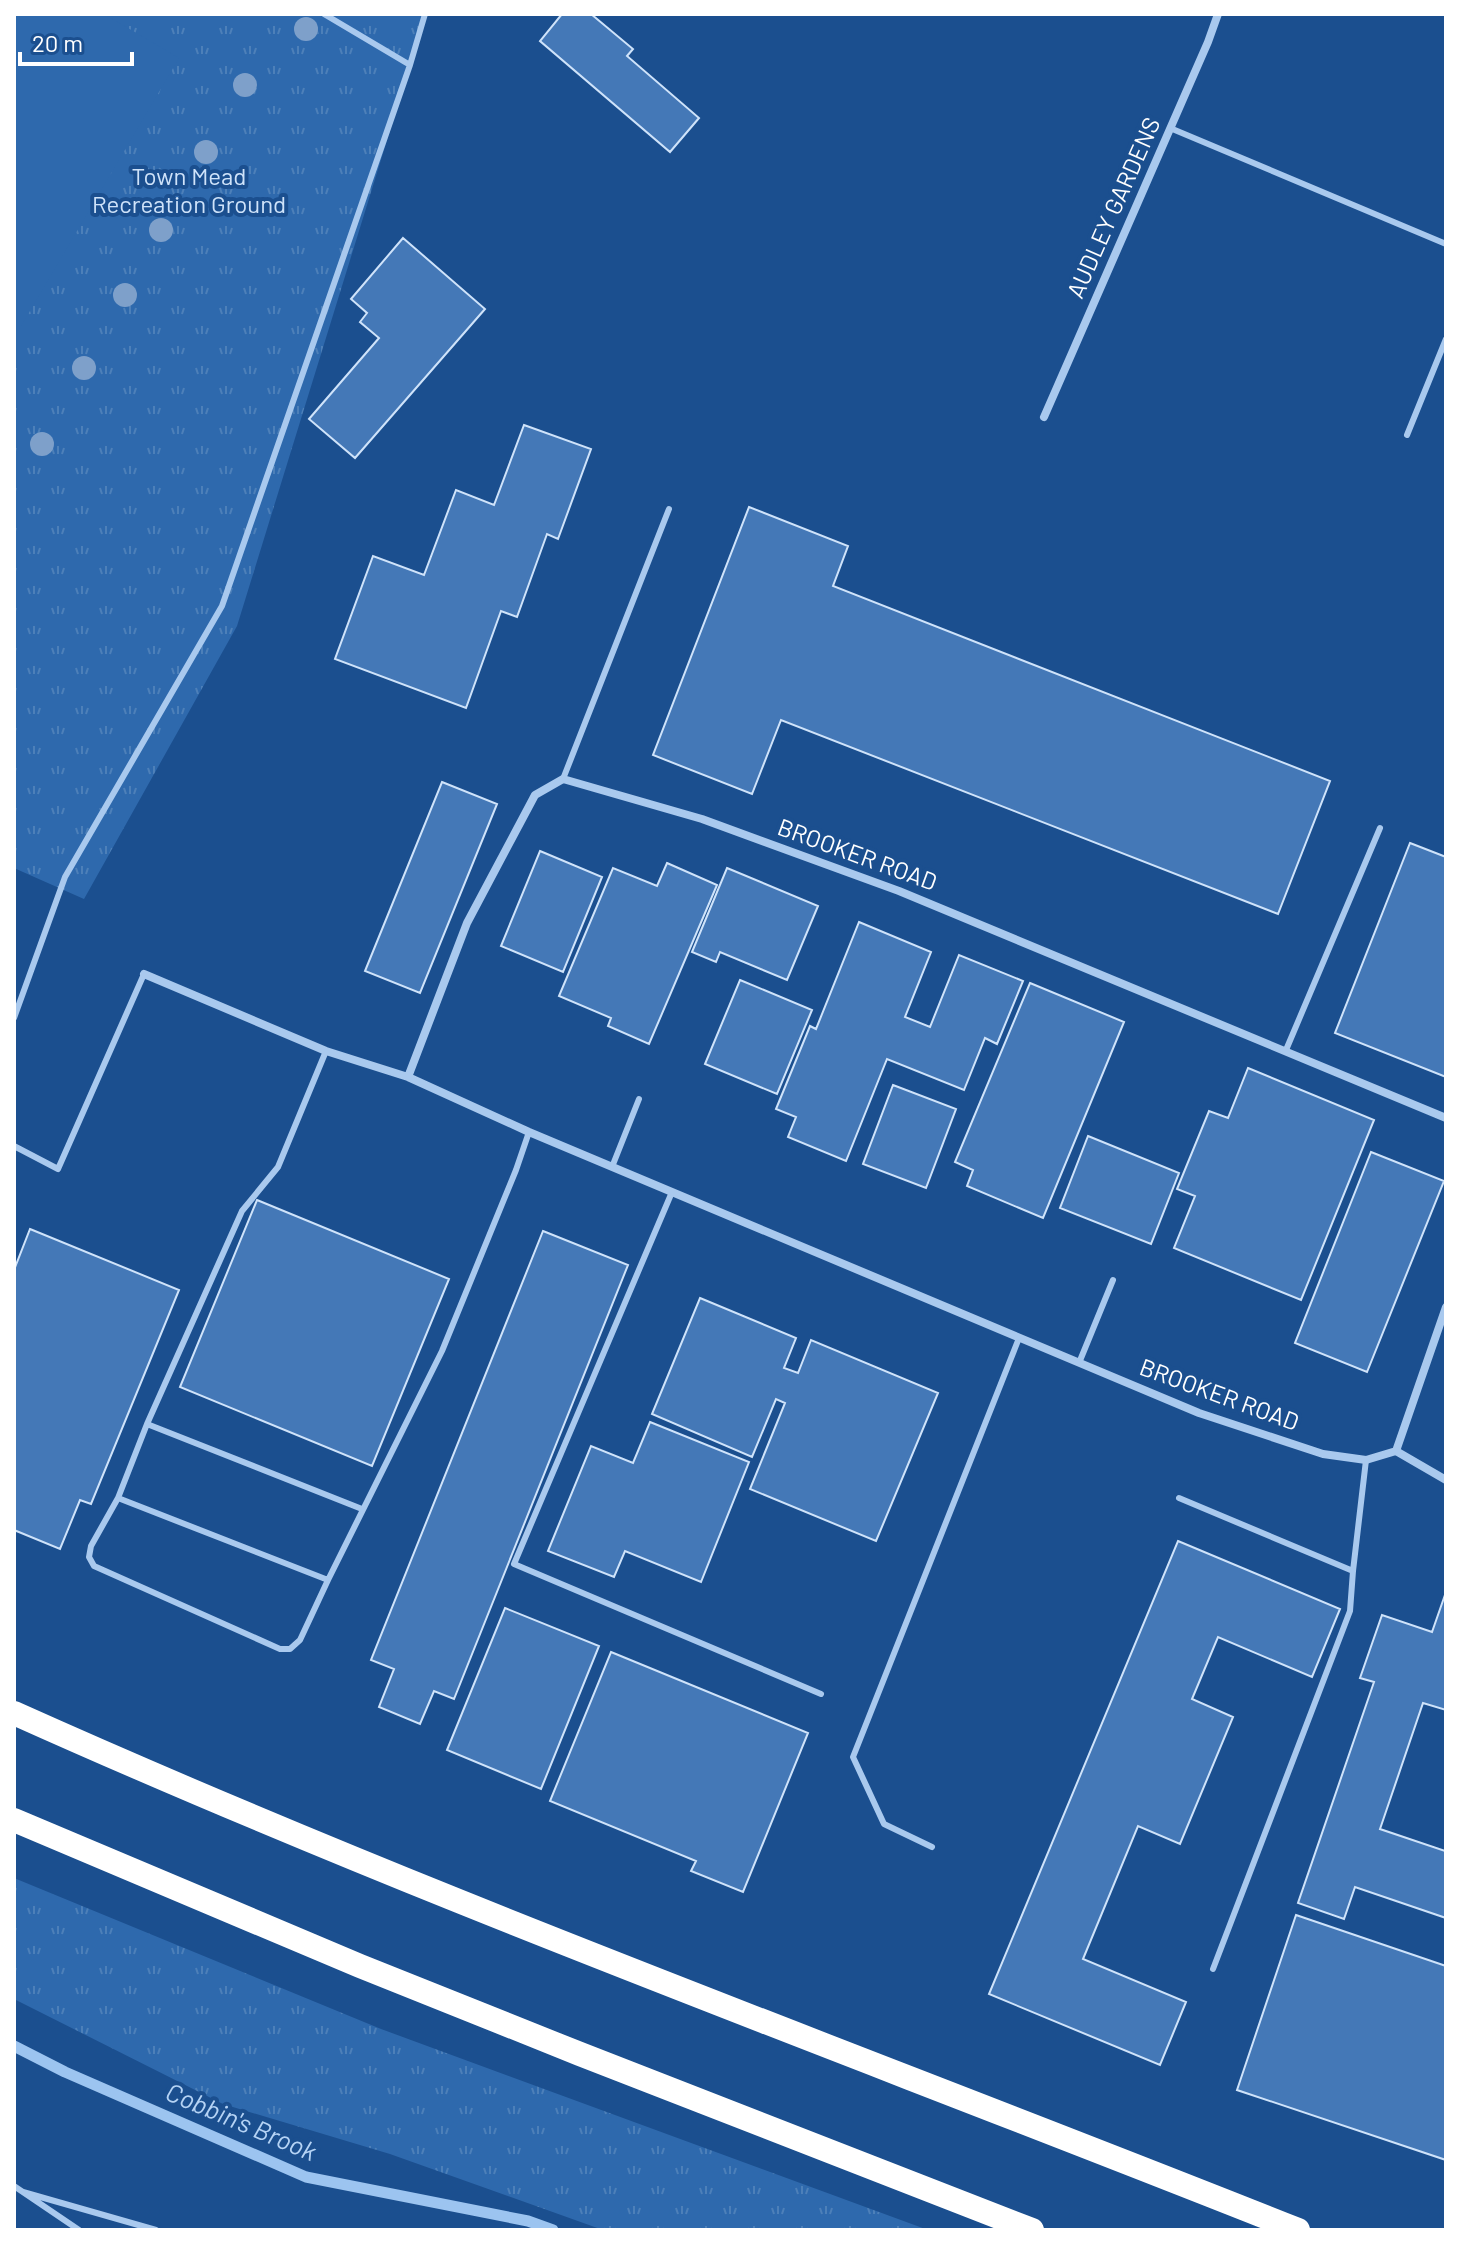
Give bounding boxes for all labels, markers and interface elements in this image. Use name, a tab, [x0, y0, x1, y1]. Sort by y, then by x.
scale bar	[20, 16, 132, 66]
text: 20 m	[32, 28, 83, 57]
street label: AUDLEY GARDENS	[1060, 112, 1166, 302]
park label: Town Mead Recreation Ground	[92, 161, 286, 218]
street label: BROOKER ROAD	[774, 811, 941, 896]
street label: BROOKER ROAD	[1136, 1351, 1303, 1436]
water label: Cobbin's Brook	[162, 2075, 322, 2166]

